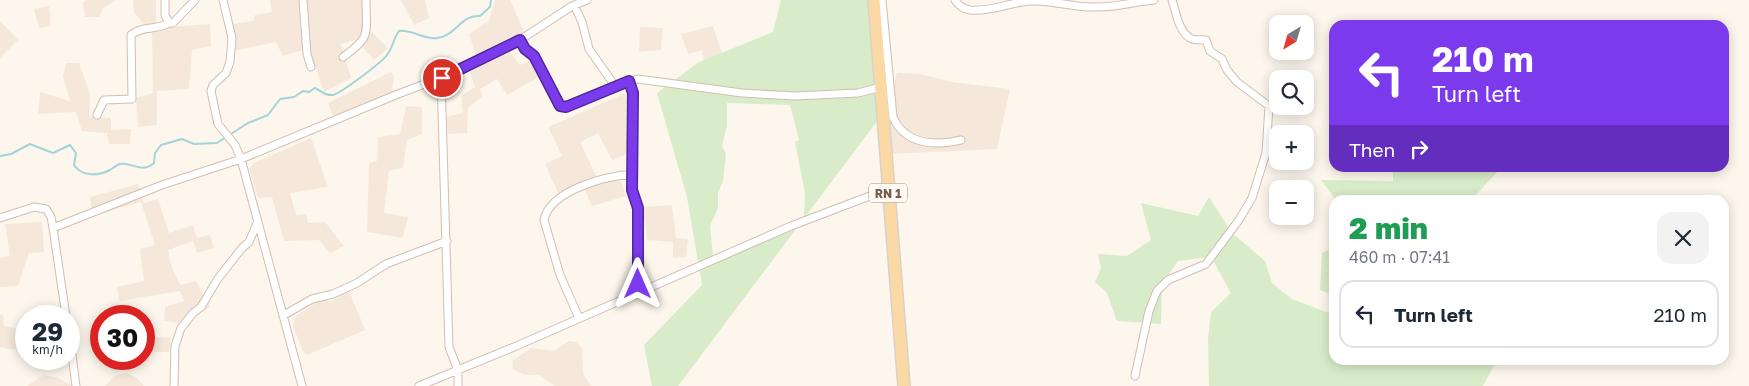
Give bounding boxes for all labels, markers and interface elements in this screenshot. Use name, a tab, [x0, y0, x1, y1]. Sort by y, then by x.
north arrow	[1269, 15, 1314, 60]
map controls	[1269, 15, 1314, 225]
text: 210 m	[1432, 38, 1534, 80]
icon: left	[1349, 40, 1414, 105]
pin	[421, 57, 463, 99]
icon: arrive	[428, 64, 456, 92]
button: search	[1269, 70, 1314, 115]
text: Turn left	[1432, 80, 1521, 107]
button: +	[1269, 125, 1314, 170]
icon: right	[1405, 135, 1433, 163]
text: Then	[1349, 138, 1395, 161]
button: −	[1269, 180, 1314, 225]
road number: RN 1	[869, 184, 907, 202]
text: 2 min	[1349, 210, 1428, 246]
button: close	[1657, 212, 1709, 264]
text: 460 m · 07:41	[1349, 247, 1450, 267]
position arrow	[611, 257, 663, 309]
icon: left	[1351, 300, 1379, 328]
text: Turn left	[1394, 303, 1473, 326]
text: 210 m	[1653, 303, 1707, 326]
speed limit sign: 30	[90, 305, 155, 370]
text: 29	[32, 316, 63, 347]
text: km/h	[32, 342, 63, 357]

